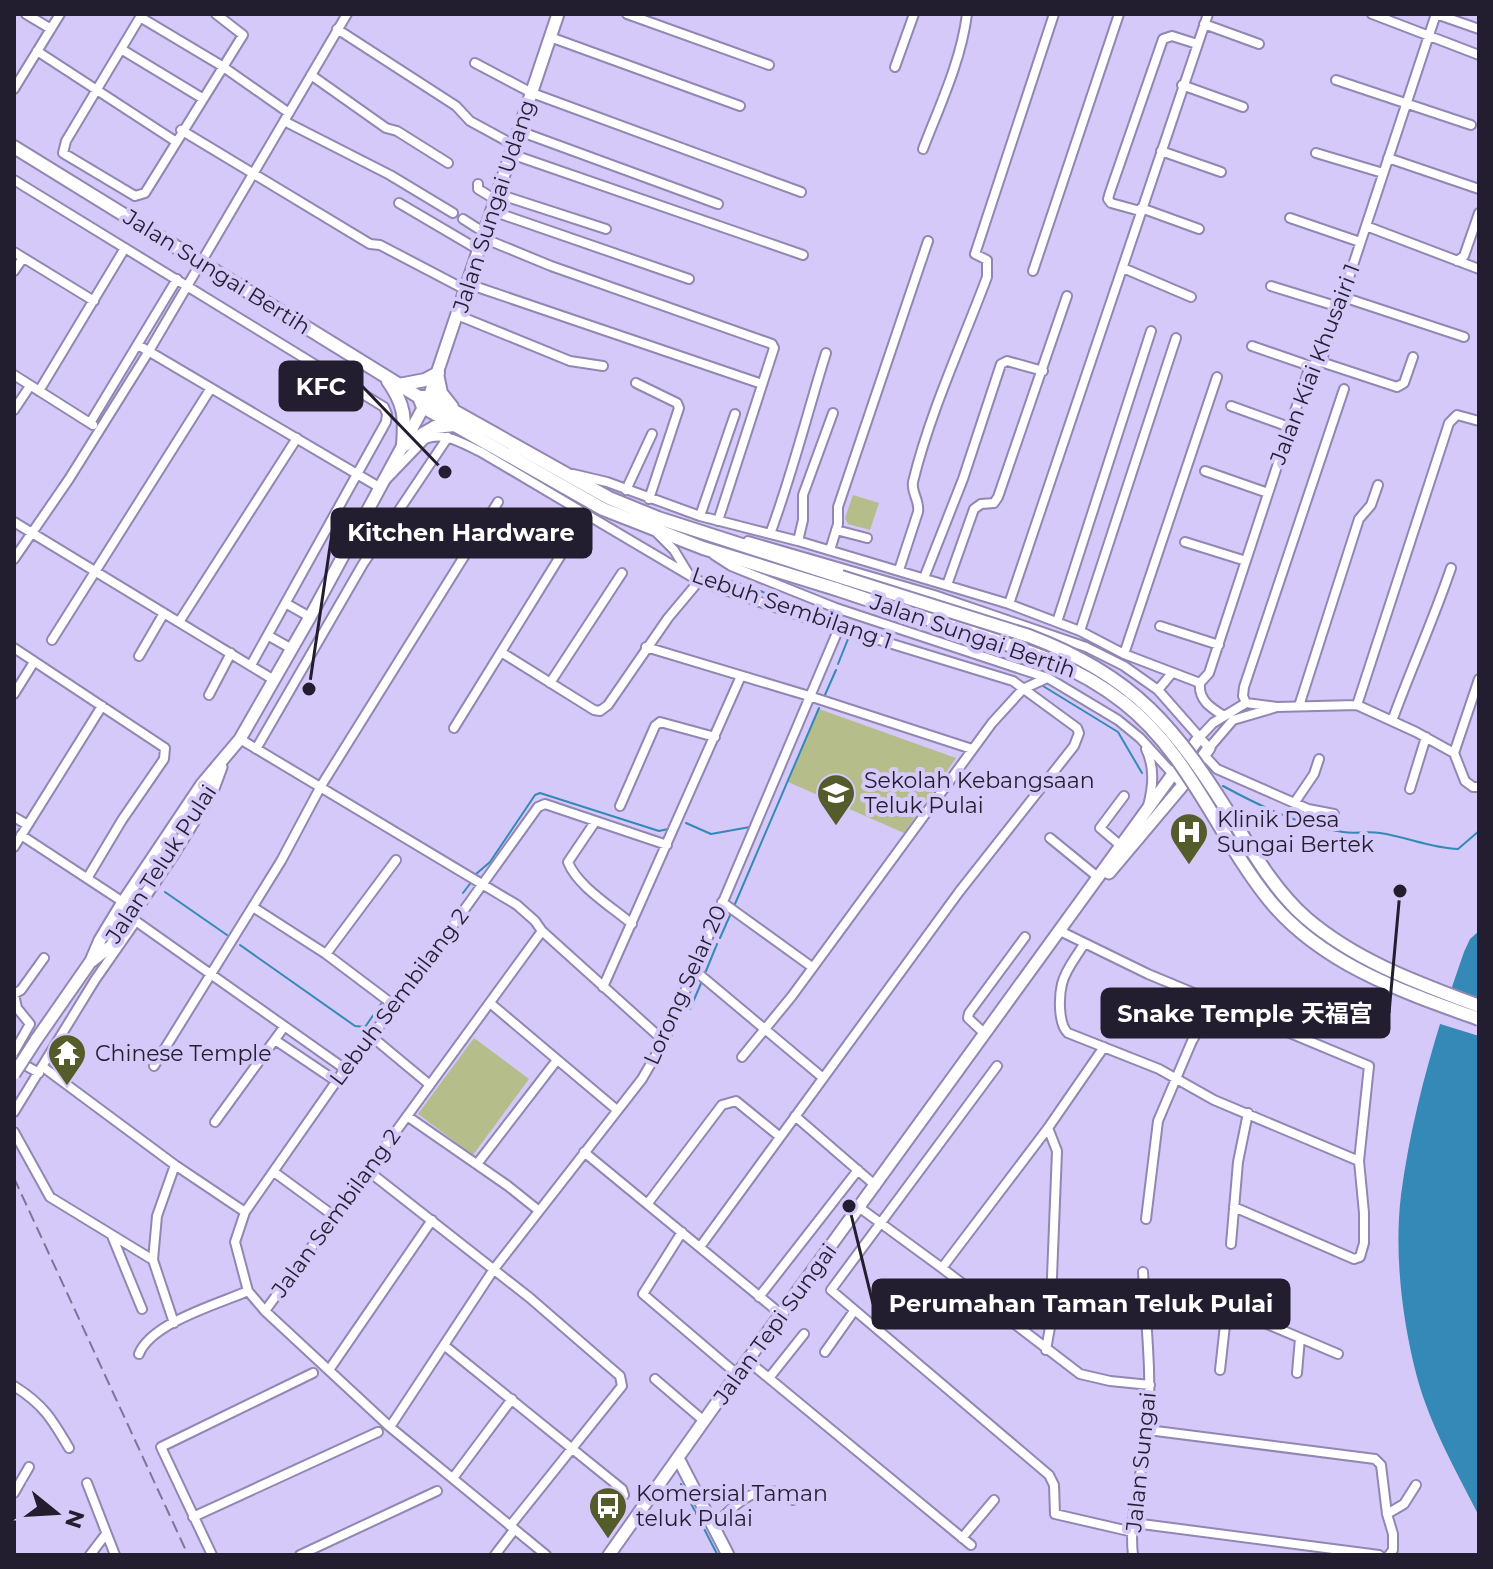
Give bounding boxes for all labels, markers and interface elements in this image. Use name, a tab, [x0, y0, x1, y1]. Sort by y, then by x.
street label: Jalan Sungai Udang	[447, 96, 541, 317]
street label: Jalan Sungai Bertih	[118, 203, 315, 340]
street label: Jalan Kiai Khusairi 1	[1264, 260, 1366, 469]
callout: KFC	[280, 362, 362, 410]
text: KFC	[296, 372, 346, 401]
callout: Kitchen Hardware	[332, 509, 591, 557]
text: Kitchen Hardware	[347, 518, 575, 547]
street label: Lebuh Sembilang 1	[688, 561, 896, 655]
street label: Jalan Sungai Bertih	[866, 588, 1079, 684]
place label: Sekolah Kebangsaan Teluk Pulai	[864, 767, 1095, 819]
school or university icon: Sekolah Kebangsaan Teluk Pulai	[815, 772, 857, 827]
street label: Jalan Teluk Pulai	[99, 780, 222, 949]
place label: Klinik Desa Sungai Bertek	[1217, 806, 1375, 858]
hospital icon: Klinik Desa Sungai Bertek	[1168, 811, 1210, 866]
street label: Lorong Selar 20	[638, 901, 732, 1069]
street label: Lebuh Sembilang 2	[324, 903, 474, 1091]
callout: Snake Temple 天福宫	[1102, 989, 1389, 1037]
text: Snake Temple 天福宫	[1117, 999, 1373, 1028]
temple icon: Chinese Temple	[46, 1032, 88, 1087]
place label: Chinese Temple	[95, 1040, 272, 1067]
street label: Jalan Sembilang 2	[265, 1123, 406, 1303]
street label: Jalan Tepi Sungai	[707, 1238, 842, 1410]
callout: Perumahan Taman Teluk Pulai	[873, 1280, 1289, 1328]
text: Perumahan Taman Teluk Pulai	[889, 1289, 1273, 1318]
street label: Jalan Sungai	[1120, 1391, 1162, 1534]
north arrow	[16, 1473, 96, 1553]
place label: Komersial Taman teluk Pulai	[636, 1480, 828, 1532]
bus stop icon: Komersial Taman teluk Pulai	[587, 1485, 629, 1540]
text: N	[59, 1506, 90, 1532]

